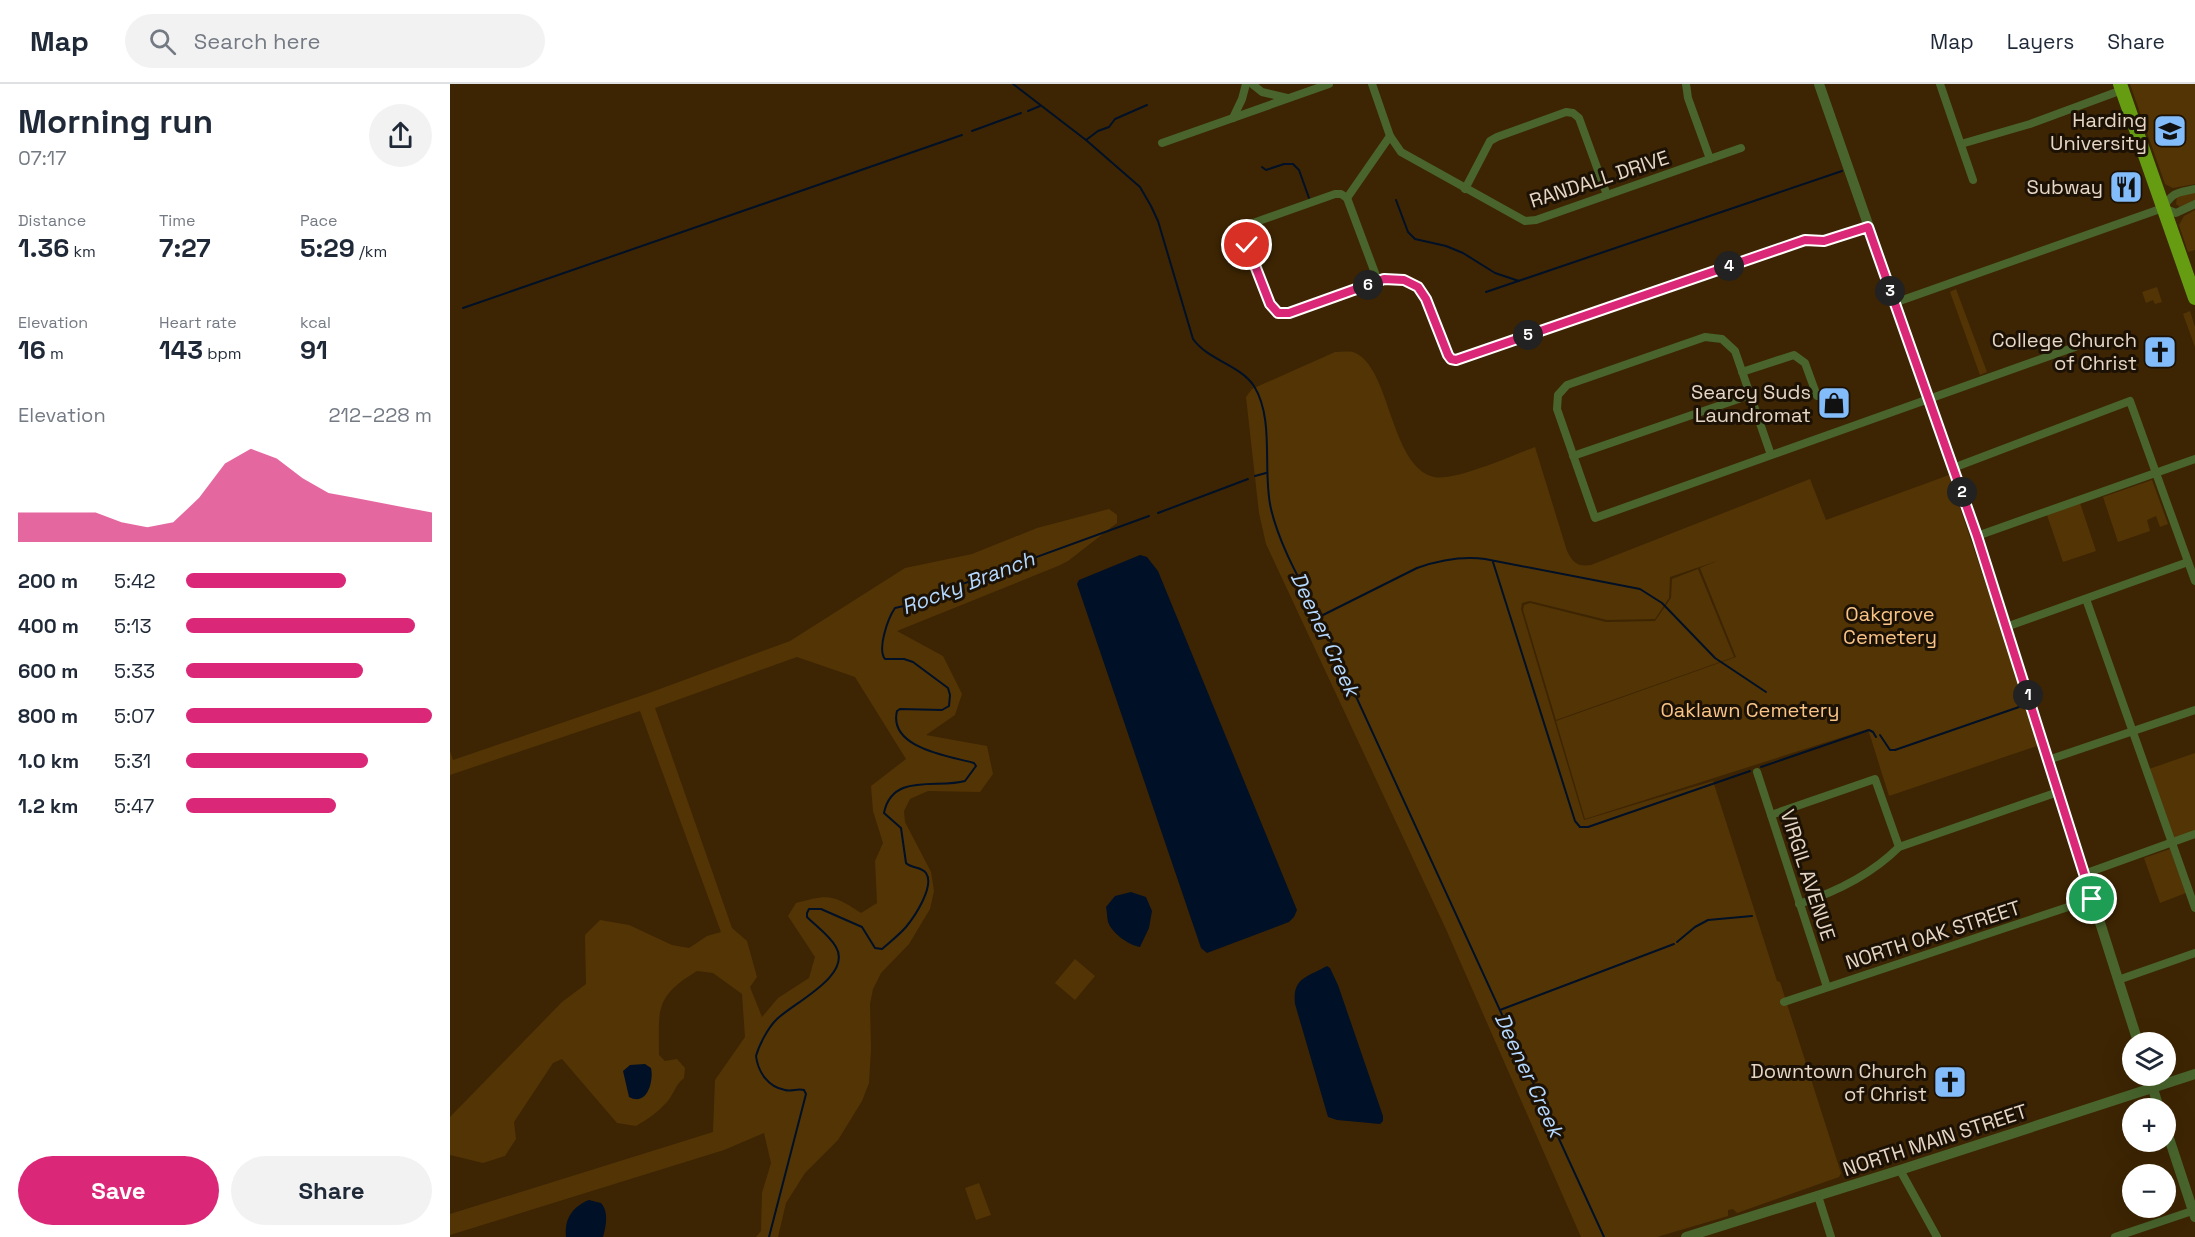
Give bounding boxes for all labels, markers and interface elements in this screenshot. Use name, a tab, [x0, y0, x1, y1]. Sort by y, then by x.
search box	[125, 14, 545, 68]
text: Map	[30, 23, 89, 59]
icon: search	[146, 25, 179, 58]
text: Search here	[194, 27, 321, 55]
text: Map	[1930, 28, 1974, 55]
text: Layers	[2007, 28, 2074, 55]
text: Share	[2107, 28, 2165, 55]
text: Morning run	[18, 101, 213, 143]
button: share	[369, 104, 432, 167]
place label: Harding University	[2050, 107, 2147, 156]
school or university icon: Harding University	[2152, 113, 2188, 149]
street label: RANDALL DRIVE	[1526, 144, 1672, 214]
text: 07:17	[18, 145, 66, 171]
restaurant icon: Subway	[2108, 169, 2144, 205]
place label: Subway	[2026, 174, 2103, 200]
text: Distance	[18, 210, 86, 231]
text: Time	[159, 210, 195, 231]
text: Pace	[300, 210, 337, 231]
pin	[1221, 219, 1272, 270]
icon: check	[1230, 228, 1263, 261]
text: 1.36	[18, 231, 69, 265]
text: 7:27	[159, 231, 211, 265]
text: 5:29	[300, 231, 355, 265]
text: km	[69, 241, 96, 262]
text: /km	[355, 241, 387, 262]
pin: 4	[1714, 251, 1744, 281]
text: 4	[1724, 255, 1734, 276]
pin: 6	[1353, 270, 1383, 300]
text: 6	[1363, 274, 1373, 295]
pin: 3	[1875, 276, 1905, 306]
text: 3	[1885, 280, 1895, 301]
text: Elevation	[18, 312, 88, 333]
text: Heart rate	[159, 312, 237, 333]
text: kcal	[300, 312, 331, 333]
pin: 5	[1513, 320, 1543, 350]
text: 5	[1523, 324, 1533, 345]
place label: College Church of Christ	[1992, 327, 2137, 376]
text: 16	[18, 333, 46, 367]
text: 143	[159, 333, 203, 367]
text: 91	[300, 333, 328, 367]
church icon: College Church of Christ	[2142, 334, 2178, 370]
text: m	[46, 343, 64, 364]
text: bpm	[203, 343, 242, 364]
place label: Searcy Suds Laundromat	[1691, 379, 1811, 428]
shop icon: Searcy Suds Laundromat	[1816, 385, 1852, 421]
text: Elevation	[18, 402, 106, 428]
text: 212–228 m	[329, 402, 432, 428]
pin: 2	[1947, 477, 1977, 507]
text: 2	[1957, 481, 1967, 502]
water label: Rocky Branch	[898, 544, 1039, 620]
water label: Deener Creek	[1285, 567, 1367, 703]
text: 200 m	[18, 568, 78, 594]
text: 5:42	[114, 568, 156, 594]
park label: Oakgrove Cemetery	[1843, 601, 1937, 650]
text: 400 m	[18, 613, 79, 639]
text: 5:13	[114, 613, 151, 639]
text: 600 m	[18, 658, 78, 684]
text: 5:33	[114, 658, 155, 684]
pin: 1	[2013, 680, 2043, 710]
text: 1	[2024, 684, 2032, 705]
park label: Oaklawn Cemetery	[1660, 697, 1840, 723]
text: 800 m	[18, 703, 78, 729]
text: 5:07	[114, 703, 155, 729]
text: 1.0 km	[18, 748, 79, 774]
text: 5:31	[114, 748, 151, 774]
text: 1.2 km	[18, 793, 78, 819]
text: 5:47	[114, 793, 154, 819]
street label: VIRGIL AVENUE	[1775, 806, 1841, 944]
pin	[2066, 873, 2117, 924]
icon: arrive	[2075, 882, 2108, 915]
street label: NORTH OAK STREET	[1842, 894, 2024, 976]
water label: Deener Creek	[1489, 1008, 1571, 1144]
map controls	[2122, 1032, 2176, 1218]
button: layers	[2122, 1032, 2176, 1086]
place label: Downtown Church of Christ	[1751, 1058, 1927, 1107]
church icon: Downtown Church of Christ	[1932, 1064, 1968, 1100]
street label: NORTH MAIN STREET	[1839, 1098, 2031, 1182]
button: +	[2122, 1098, 2176, 1152]
button: Save	[18, 1156, 219, 1225]
button: Share	[231, 1156, 432, 1225]
button: −	[2122, 1164, 2176, 1218]

